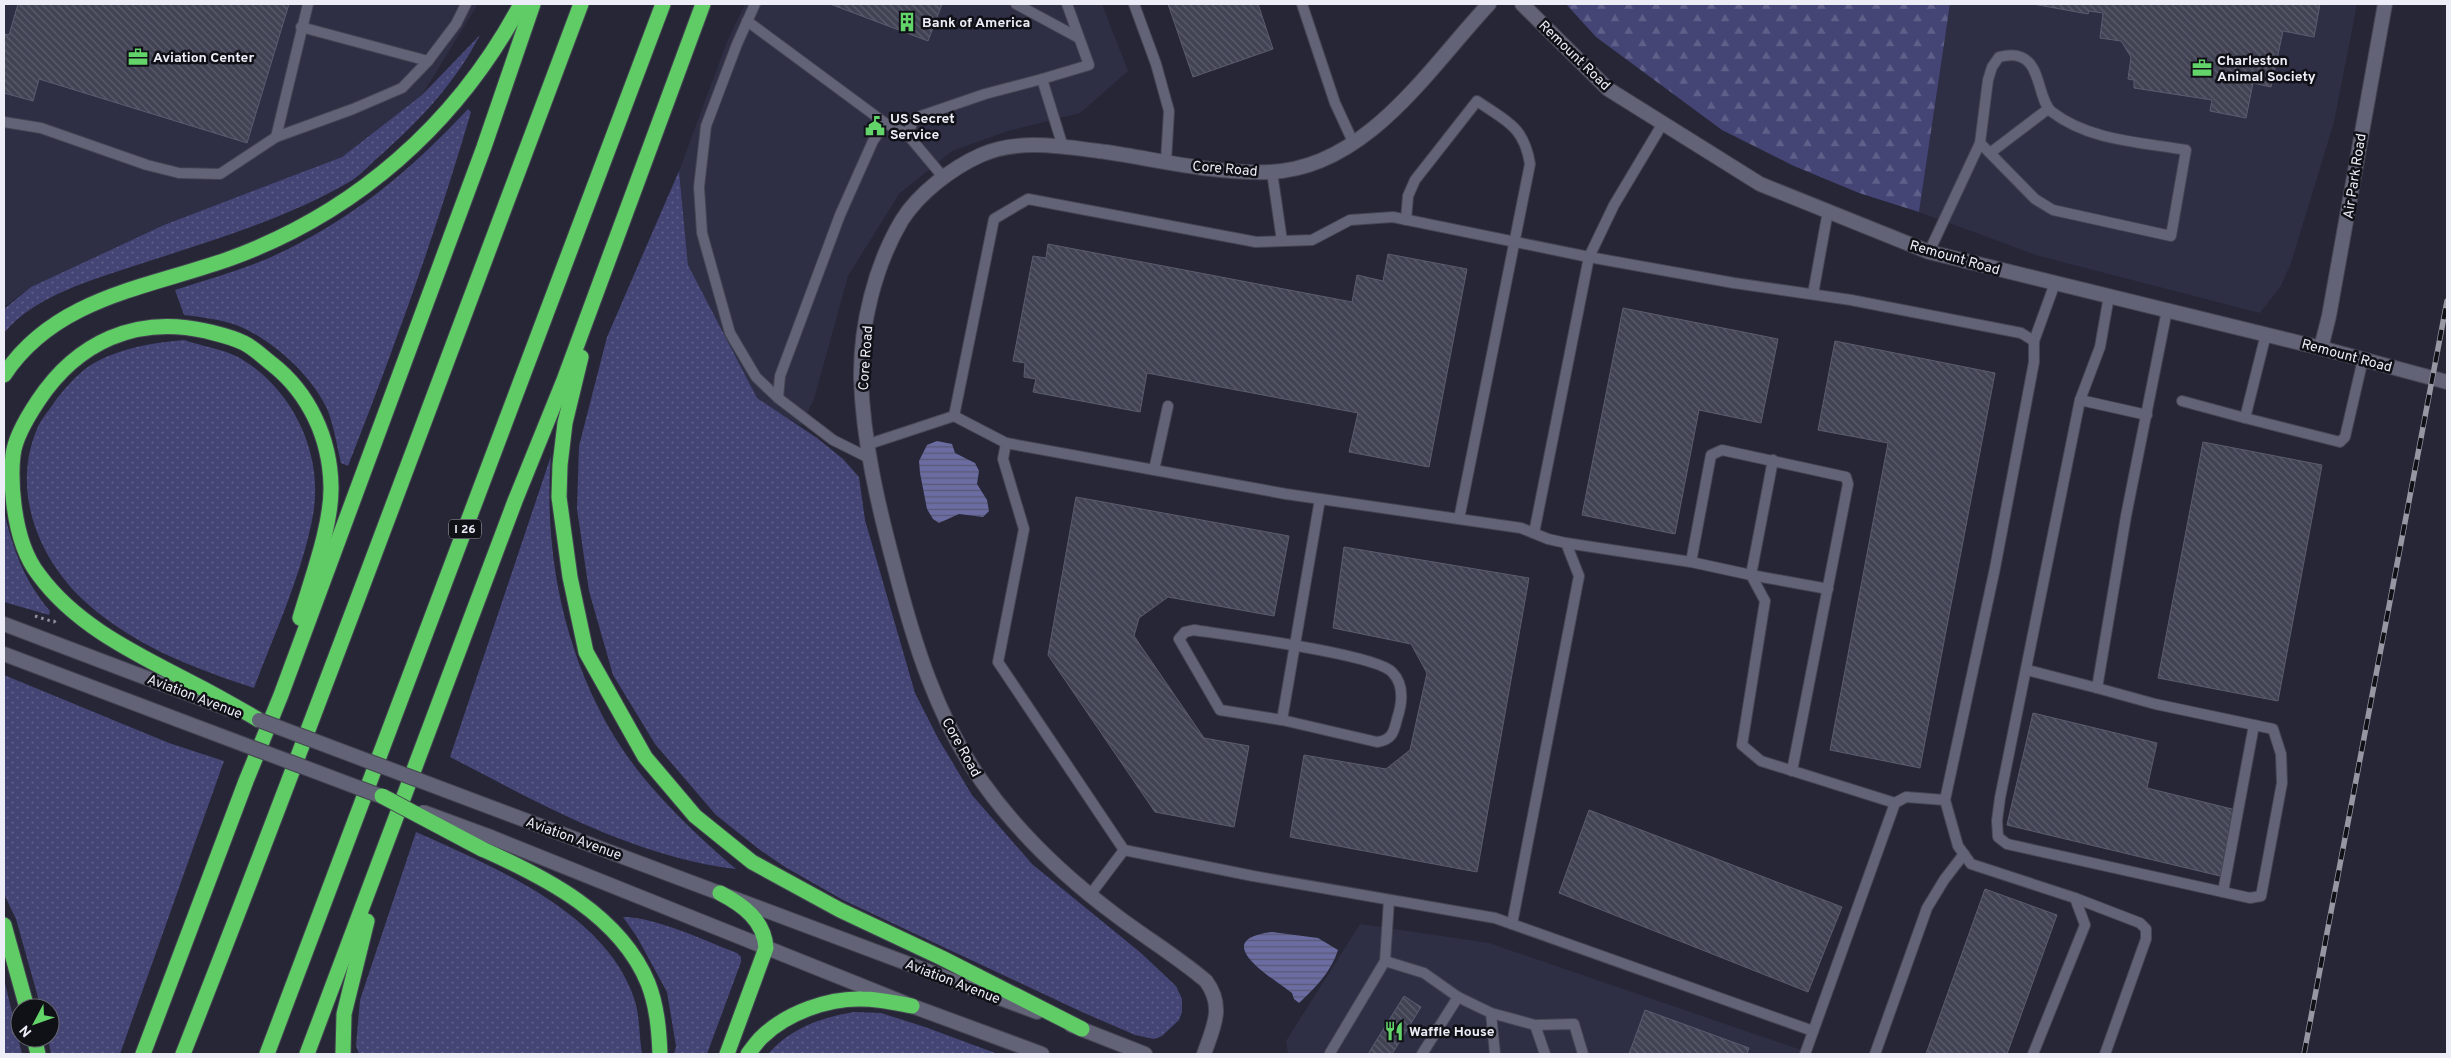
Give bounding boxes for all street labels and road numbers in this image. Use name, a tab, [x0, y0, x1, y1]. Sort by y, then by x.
street label: Remount Road	[1535, 18, 1613, 95]
street label: Air Park Road	[2340, 132, 2371, 220]
street label: Core Road	[1192, 158, 1258, 181]
street label: Remount Road	[1907, 237, 2002, 279]
street label: Core Road	[856, 325, 877, 391]
street label: Remount Road	[2299, 336, 2394, 377]
road number: I 26	[449, 520, 481, 538]
street label: Aviation Avenue	[145, 671, 244, 723]
street label: Core Road	[937, 715, 984, 780]
street label: Aviation Avenue	[523, 814, 624, 865]
street label: Aviation Avenue	[903, 956, 1002, 1008]

